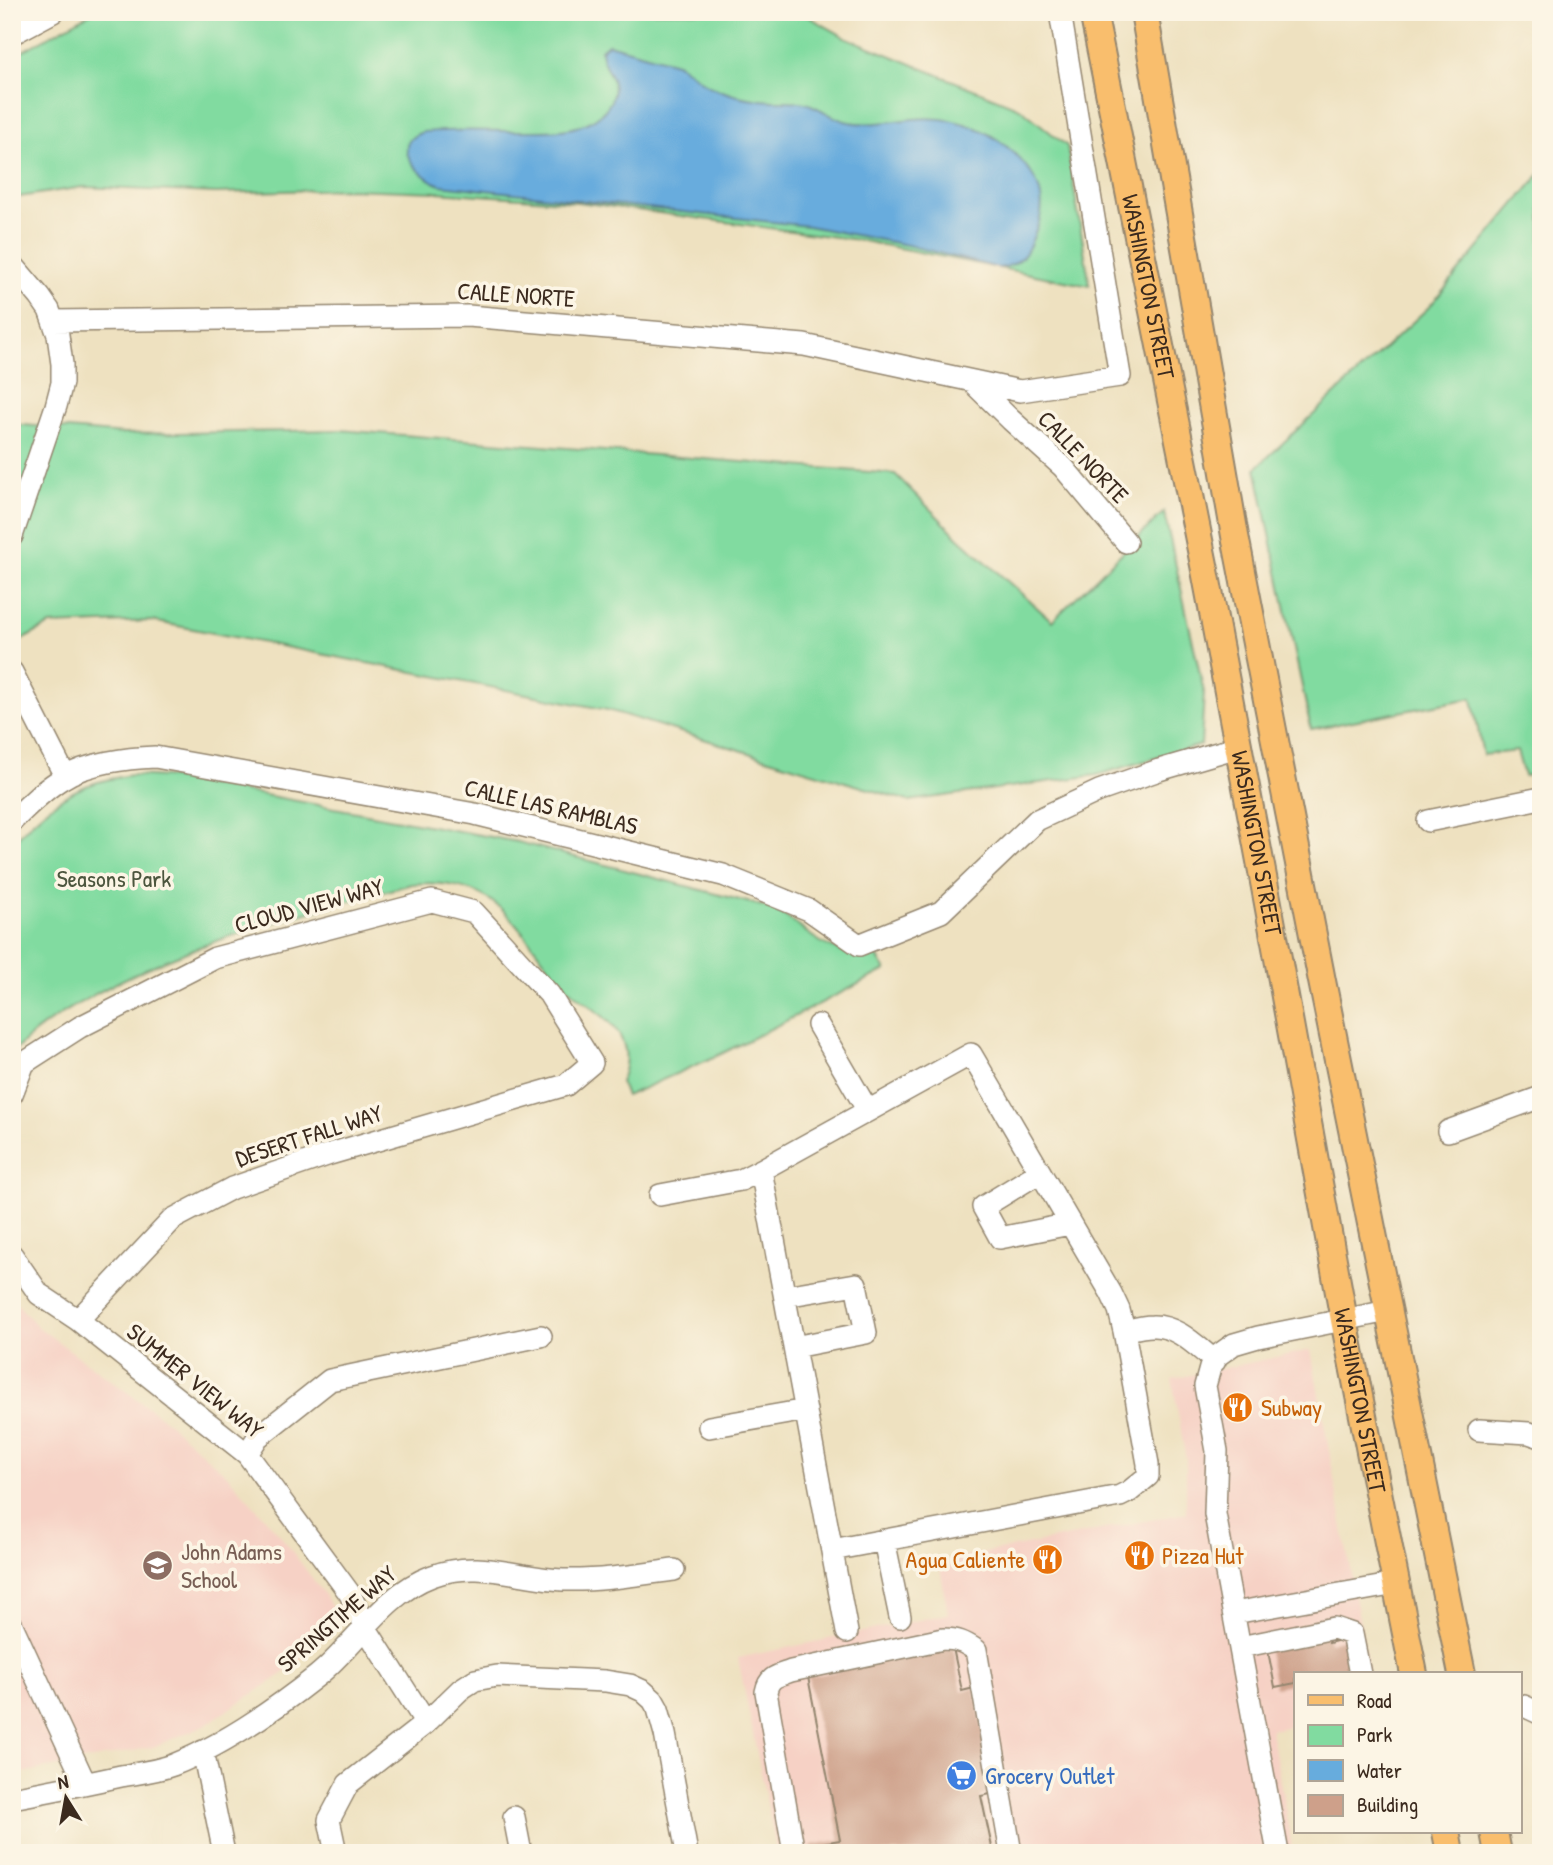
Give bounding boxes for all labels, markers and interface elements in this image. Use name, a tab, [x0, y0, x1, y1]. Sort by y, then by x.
street label: WASHINGTON STREET	[1115, 191, 1183, 382]
street label: CALLE NORTE	[456, 274, 576, 314]
street label: CALLE NORTE	[1031, 403, 1136, 510]
street label: WASHINGTON STREET	[1224, 748, 1291, 939]
street label: CALLE LAS RAMBLAS	[462, 771, 641, 841]
park label: Seasons Park	[57, 862, 171, 894]
street label: CLOUD VIEW WAY	[231, 870, 387, 940]
street label: DESERT FALL WAY	[231, 1096, 387, 1174]
street label: WASHINGTON STREET	[1327, 1306, 1395, 1496]
street label: SUMMER VIEW WAY	[121, 1315, 271, 1445]
restaurant icon: Subway	[1221, 1391, 1255, 1425]
place label: Subway	[1261, 1391, 1322, 1423]
place label: John Adams School	[181, 1535, 282, 1595]
restaurant icon: Pizza Hut	[1122, 1539, 1156, 1573]
place label: Pizza Hut	[1162, 1539, 1244, 1571]
place label: Agua Caliente	[906, 1543, 1025, 1575]
restaurant icon: Agua Caliente	[1031, 1543, 1065, 1577]
school or university icon: John Adams School	[141, 1549, 175, 1583]
street label: SPRINGTIME WAY	[270, 1557, 403, 1679]
legend	[1294, 1672, 1522, 1834]
text: Road	[1357, 1686, 1391, 1715]
text: Park	[1357, 1720, 1392, 1749]
text: Water	[1357, 1756, 1402, 1785]
supermarket icon: Grocery Outlet	[945, 1759, 979, 1793]
place label: Grocery Outlet	[985, 1759, 1115, 1791]
north arrow	[32, 1764, 102, 1834]
text: N	[55, 1768, 70, 1795]
text: Building	[1357, 1790, 1418, 1819]

